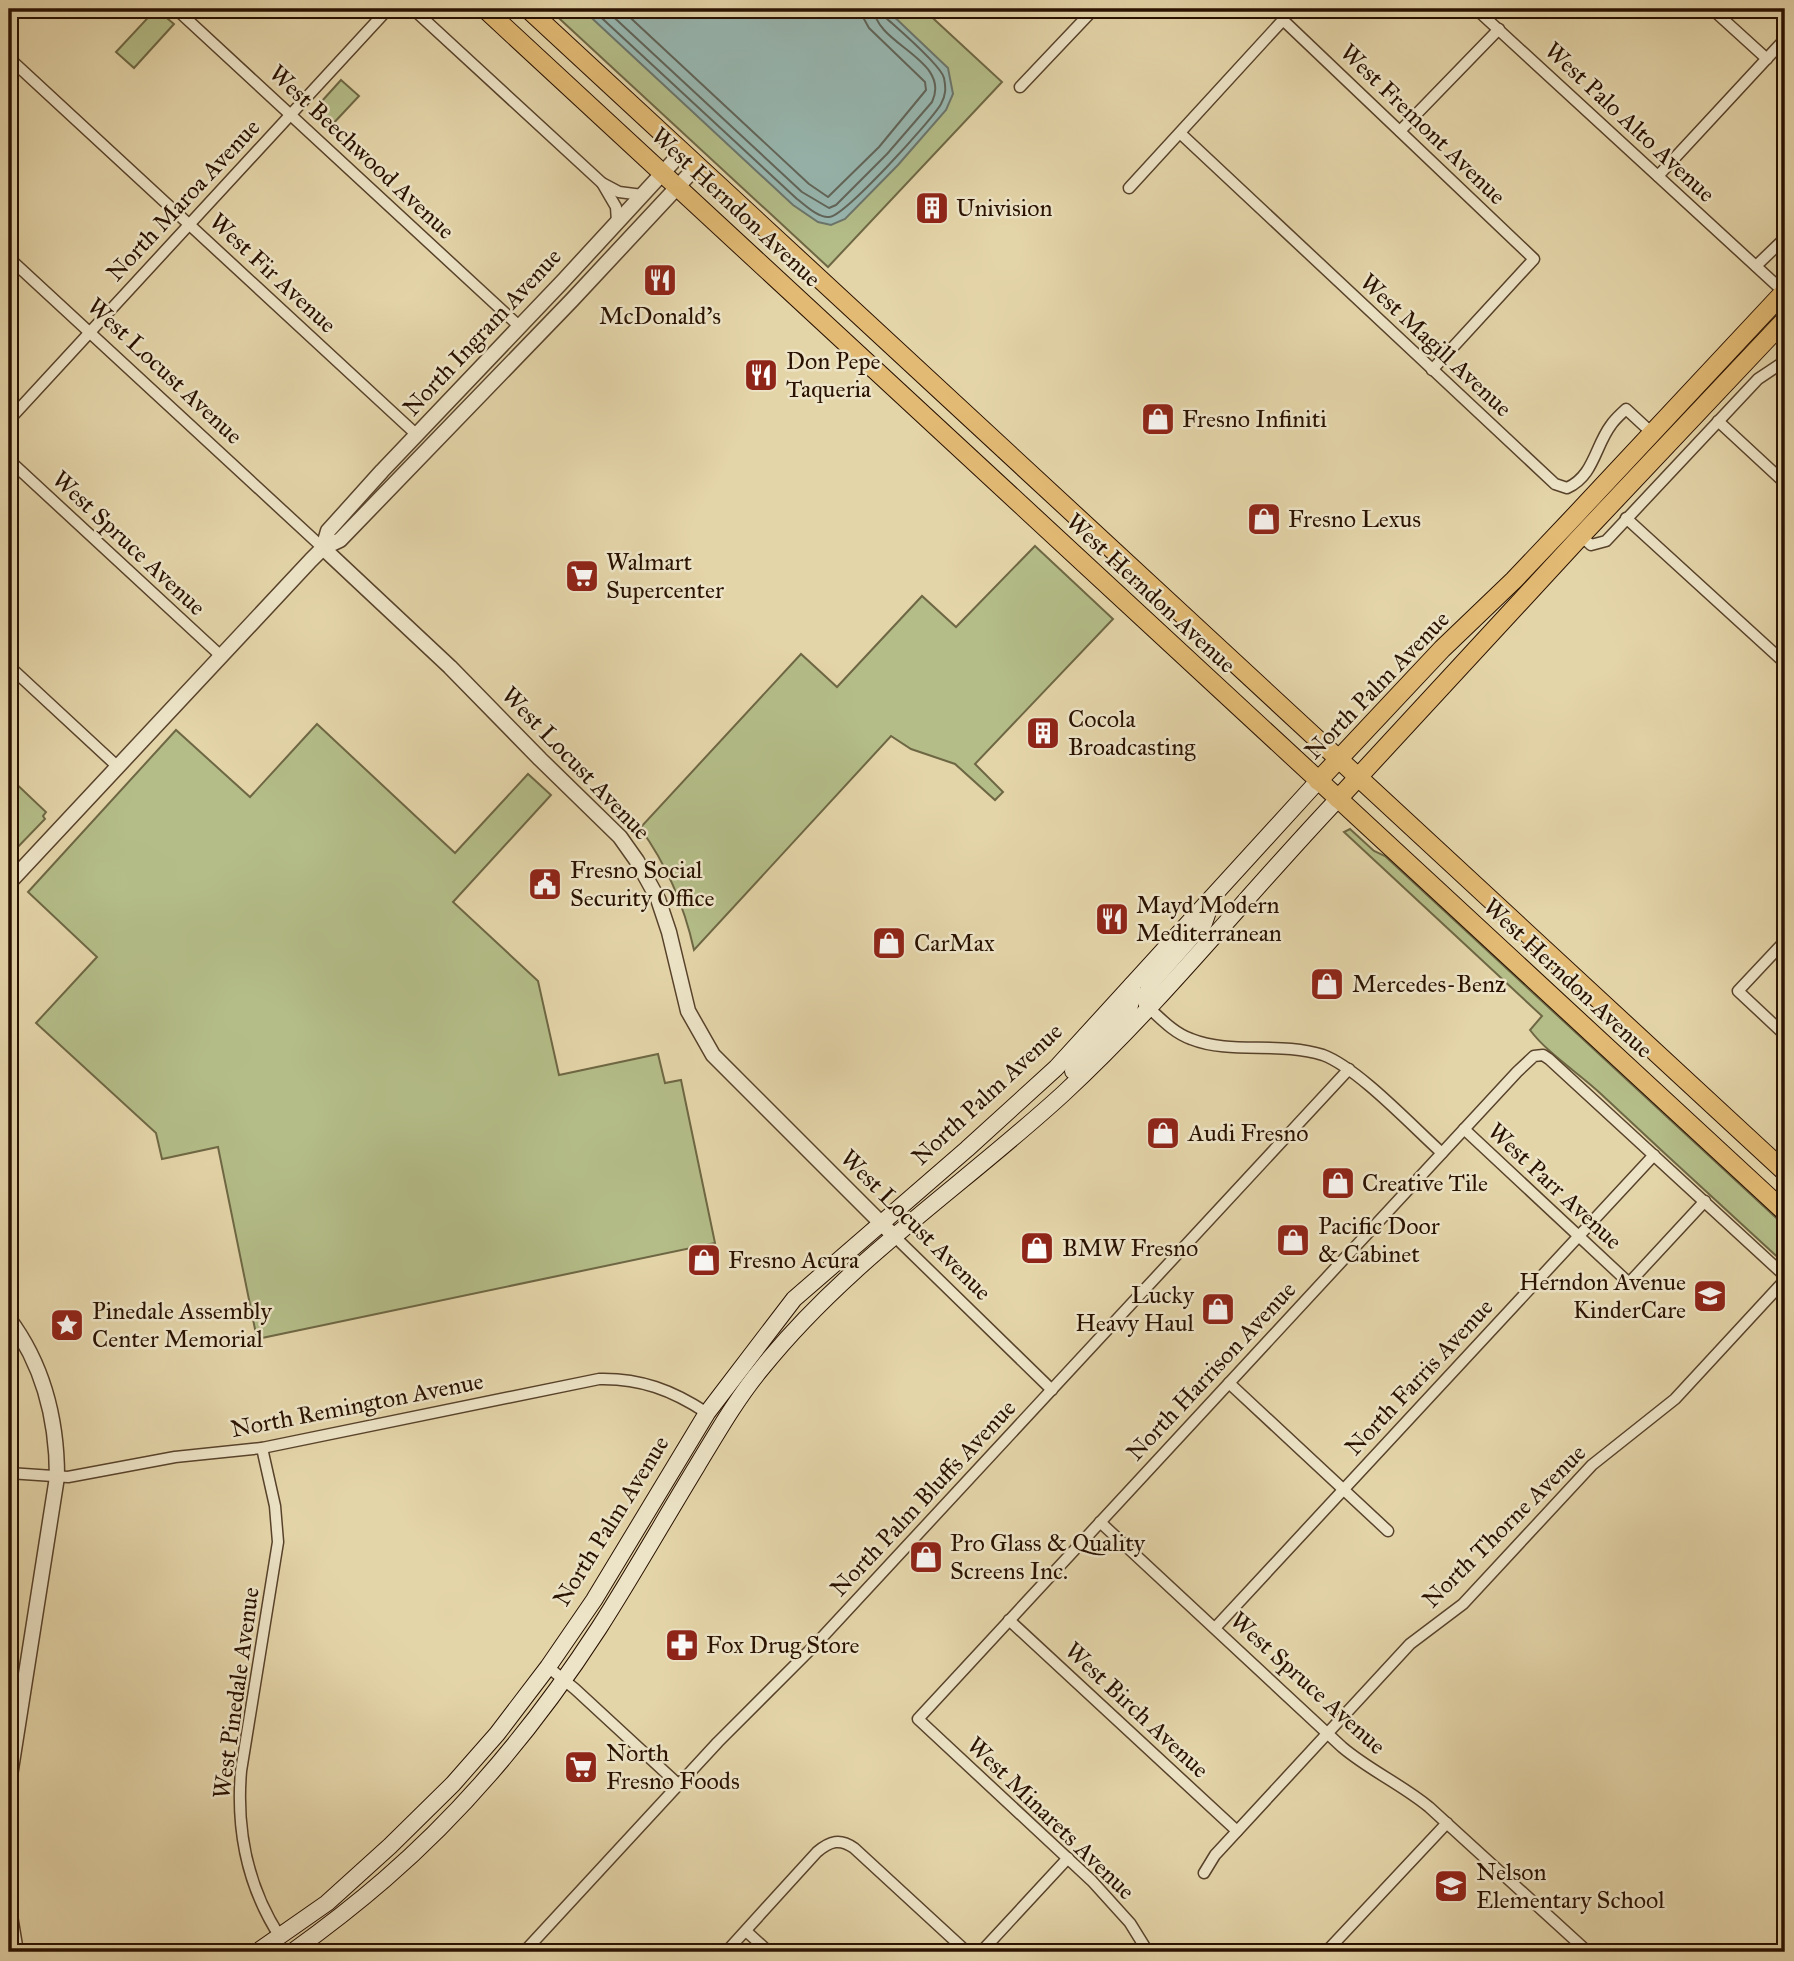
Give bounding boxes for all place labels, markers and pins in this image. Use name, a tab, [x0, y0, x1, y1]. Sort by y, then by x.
building icon: Univision	[913, 189, 951, 227]
place label: Univision	[956, 193, 1052, 223]
restaurant icon: McDonald's	[641, 261, 679, 299]
place label: McDonald's	[599, 301, 721, 331]
place label: Don Pepe Taqueria	[786, 346, 881, 404]
restaurant icon: Don Pepe Taqueria	[742, 356, 780, 394]
shop icon: Fresno Infiniti	[1139, 400, 1177, 438]
place label: Fresno Infiniti	[1182, 404, 1327, 434]
shop icon: Fresno Lexus	[1245, 500, 1283, 538]
place label: Fresno Lexus	[1288, 504, 1421, 534]
place label: Walmart Supercenter	[606, 547, 724, 605]
supermarket icon: Walmart Supercenter	[563, 557, 601, 595]
place label: Cocola Broadcasting	[1068, 704, 1196, 762]
building icon: Cocola Broadcasting	[1024, 714, 1062, 752]
place label: Fresno Social Security Office	[570, 855, 715, 913]
public building icon: Fresno Social Security Office	[526, 865, 564, 903]
place label: Mayd Modern Mediterranean	[1136, 890, 1282, 948]
restaurant icon: Mayd Modern Mediterranean	[1093, 900, 1131, 938]
shop icon: CarMax	[870, 924, 908, 962]
place label: CarMax	[914, 928, 995, 958]
shop icon: Mercedes-Benz	[1308, 965, 1346, 1003]
place label: Mercedes-Benz	[1352, 969, 1506, 999]
shop icon: Audi Fresno	[1144, 1114, 1182, 1152]
place label: Audi Fresno	[1187, 1118, 1308, 1148]
shop icon: Creative Tile	[1319, 1164, 1357, 1202]
place label: Creative Tile	[1362, 1168, 1488, 1198]
place label: Pacific Door & Cabinet	[1318, 1211, 1440, 1269]
shop icon: Pacific Door & Cabinet	[1274, 1221, 1312, 1259]
shop icon: BMW Fresno	[1018, 1229, 1056, 1267]
place label: BMW Fresno	[1062, 1233, 1198, 1263]
shop icon: Fresno Acura	[685, 1241, 723, 1279]
place label: Fresno Acura	[728, 1245, 860, 1275]
place label: Herndon Avenue KinderCare	[1519, 1267, 1686, 1325]
school or university icon: Herndon Avenue KinderCare	[1691, 1277, 1729, 1315]
place label: Lucky Heavy Haul	[1075, 1280, 1195, 1338]
shop icon: Lucky Heavy Haul	[1199, 1290, 1237, 1328]
place label: Pinedale Assembly Center Memorial	[92, 1296, 272, 1354]
place icon: Pinedale Assembly Center Memorial	[48, 1306, 86, 1344]
place label: Pro Glass & Quality Screens Inc.	[950, 1528, 1146, 1586]
shop icon: Pro Glass & Quality Screens Inc.	[907, 1538, 945, 1576]
pharmacy icon: Fox Drug Store	[663, 1626, 701, 1664]
place label: Fox Drug Store	[706, 1630, 860, 1660]
place label: North Fresno Foods	[606, 1738, 740, 1796]
supermarket icon: North Fresno Foods	[562, 1748, 600, 1786]
place label: Nelson Elementary School	[1476, 1857, 1665, 1915]
school or university icon: Nelson Elementary School	[1432, 1867, 1470, 1905]

